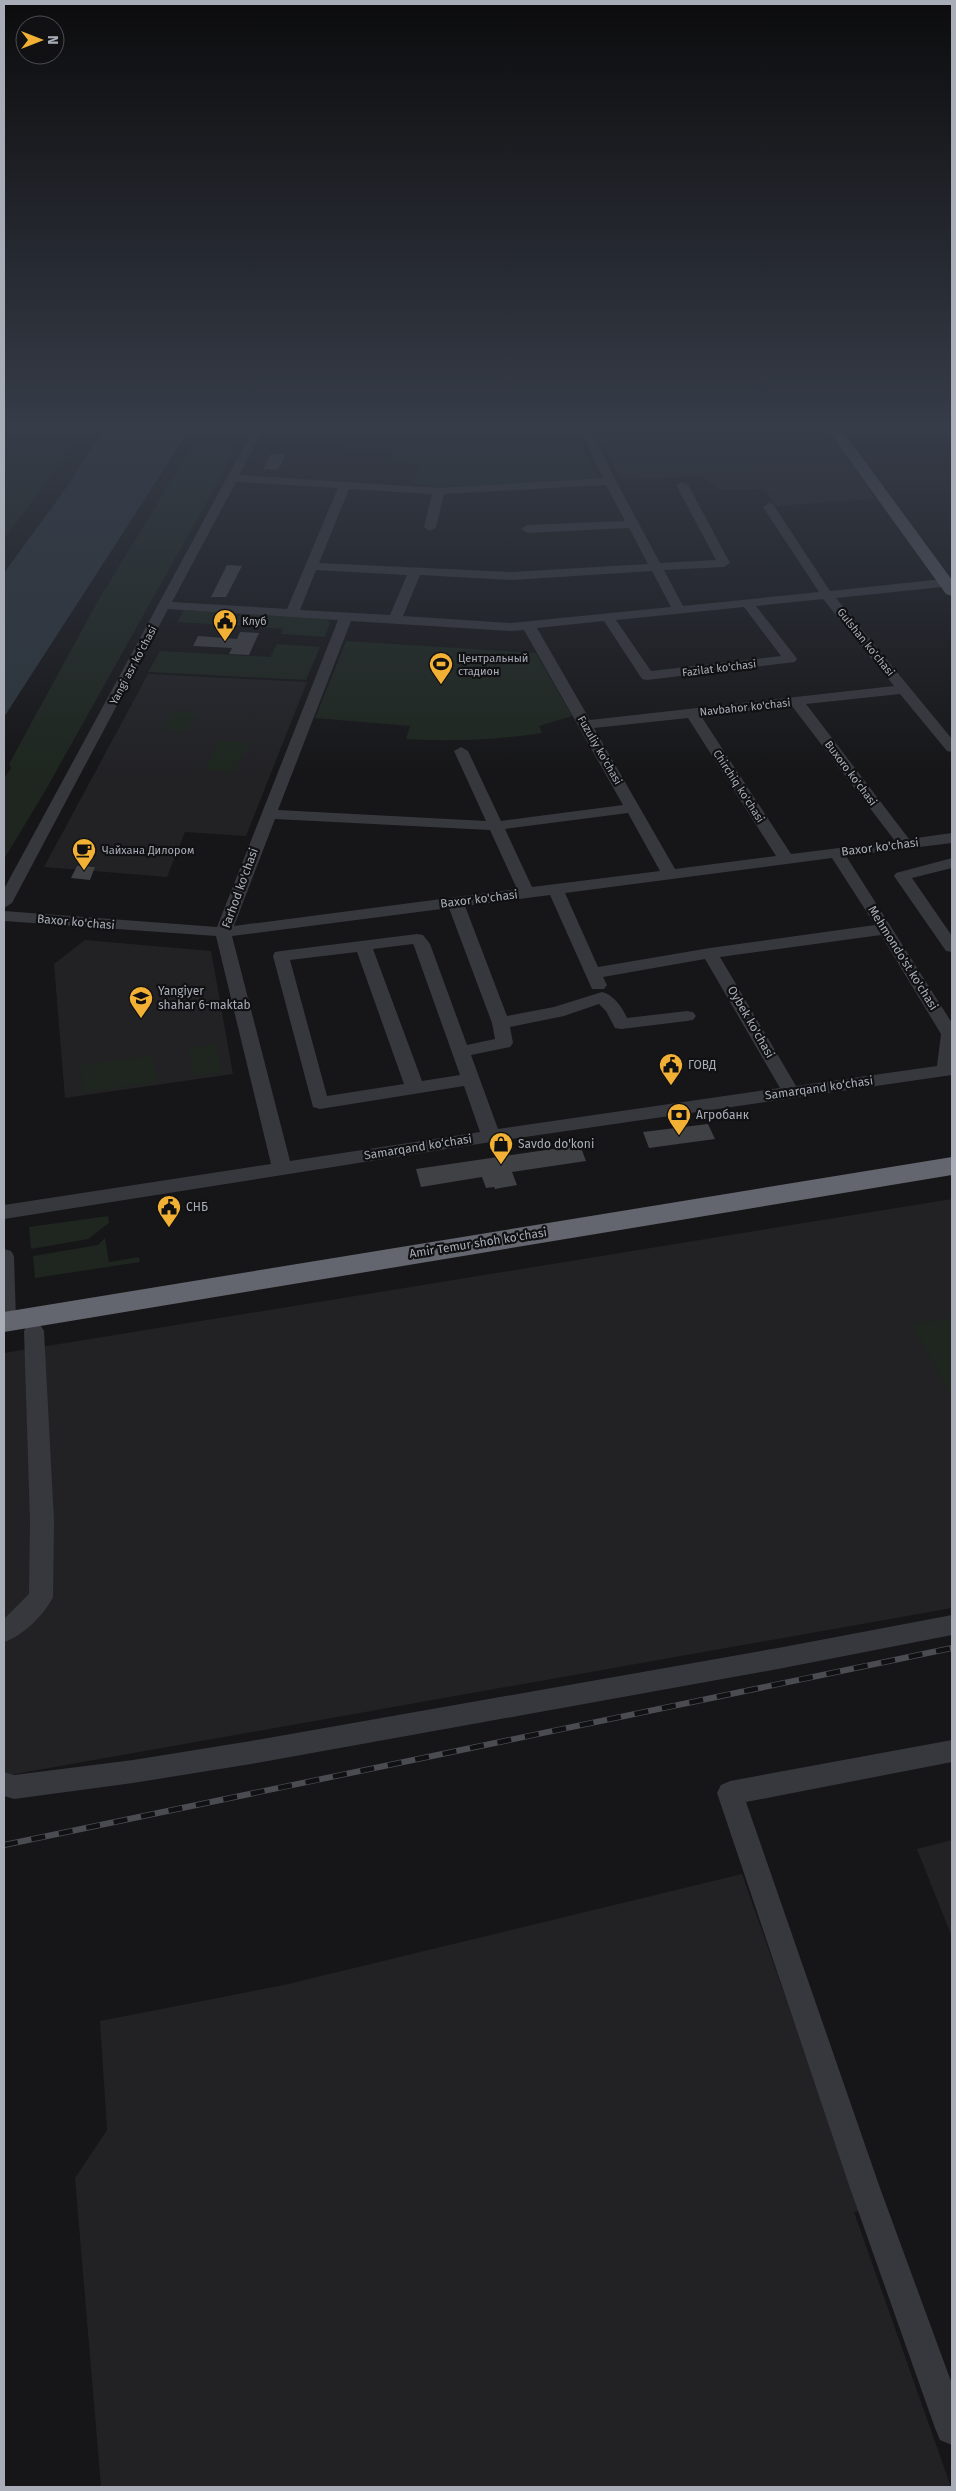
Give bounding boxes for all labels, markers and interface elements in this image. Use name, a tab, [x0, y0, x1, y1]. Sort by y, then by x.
north arrow	[15, 15, 65, 65]
text: N	[44, 35, 61, 45]
street label: Gulshan ko'chasi	[834, 606, 897, 679]
public building icon: Клуб	[212, 608, 238, 642]
place label: Клуб	[242, 615, 267, 628]
street label: Yangi asr ko'chasi	[107, 624, 160, 707]
sports icon: Центральный стадион	[428, 651, 454, 685]
place label: Центральный стадион	[458, 652, 528, 678]
street label: Fazilat ko'chasi	[681, 657, 757, 679]
street label: Navbahor ko'chasi	[699, 696, 791, 719]
street label: Fuzuliy ko'chasi	[575, 714, 624, 787]
street label: Buxoro ko'chasi	[822, 738, 879, 808]
street label: Chirchiq ko'chasi	[710, 748, 767, 825]
street label: Baxor ko'chasi	[840, 835, 920, 859]
cafe icon: Чайхана Дилором	[71, 837, 97, 871]
place label: Чайхана Дилором	[102, 844, 194, 857]
street label: Farhod ko'chasi	[219, 846, 261, 930]
street label: Baxor ko'chasi	[439, 887, 519, 911]
street label: Mehmondo'st ko'chasi	[865, 903, 941, 1013]
street label: Baxor ko'chasi	[37, 912, 115, 932]
place label: Yangiyer shahar 6-maktab	[158, 984, 251, 1012]
street label: Oybek ko'chasi	[725, 984, 777, 1060]
school or university icon: Yangiyer shahar 6-maktab	[128, 985, 154, 1019]
public building icon: ГОВД	[658, 1052, 684, 1086]
place label: ГОВД	[688, 1058, 716, 1072]
street label: Samarqand ko‘chasi	[764, 1073, 874, 1103]
bank icon: Агробанк	[666, 1102, 692, 1136]
place label: Агробанк	[696, 1108, 750, 1122]
shop icon: Savdo do'koni	[488, 1131, 514, 1165]
street label: Samarqand ko‘chasi	[363, 1132, 473, 1162]
place label: Savdo do'koni	[518, 1137, 594, 1151]
public building icon: СНБ	[156, 1194, 182, 1228]
place label: СНБ	[186, 1200, 208, 1214]
street label: Amir Temur shoh ko'chasi	[408, 1225, 548, 1261]

